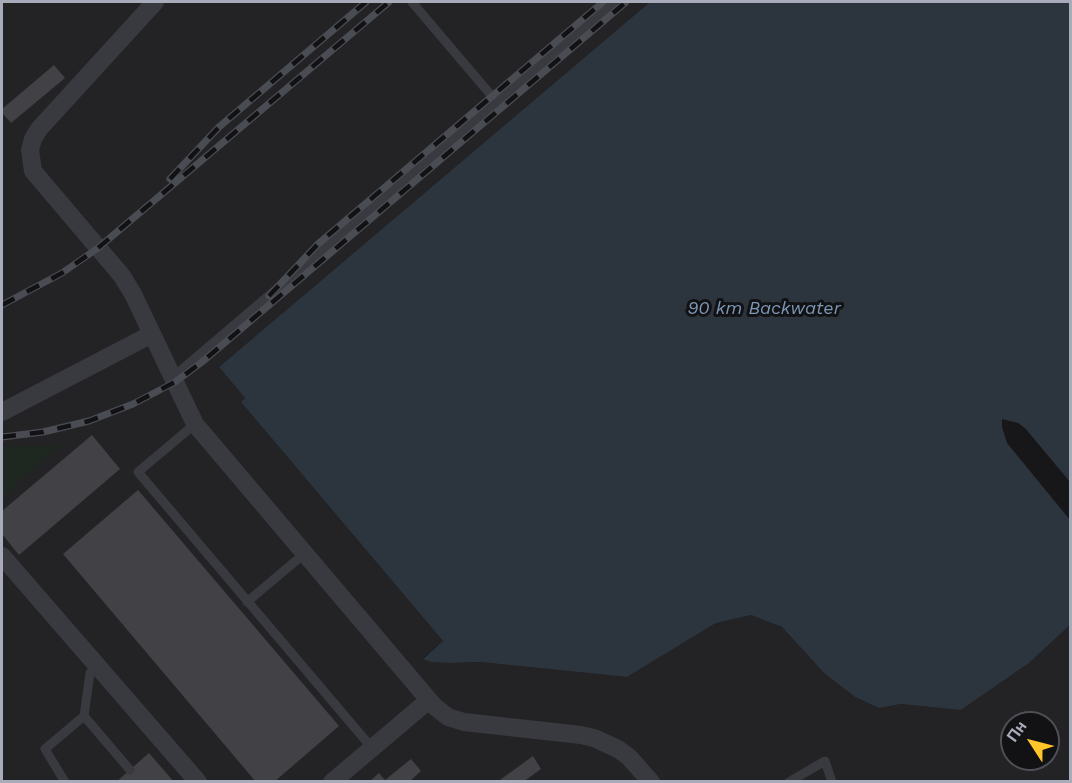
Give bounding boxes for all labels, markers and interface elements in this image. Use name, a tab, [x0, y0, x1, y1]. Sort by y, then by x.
water label: 90 km Backwater	[687, 298, 841, 320]
north arrow	[1000, 711, 1060, 771]
text: Пн	[1003, 717, 1031, 745]

